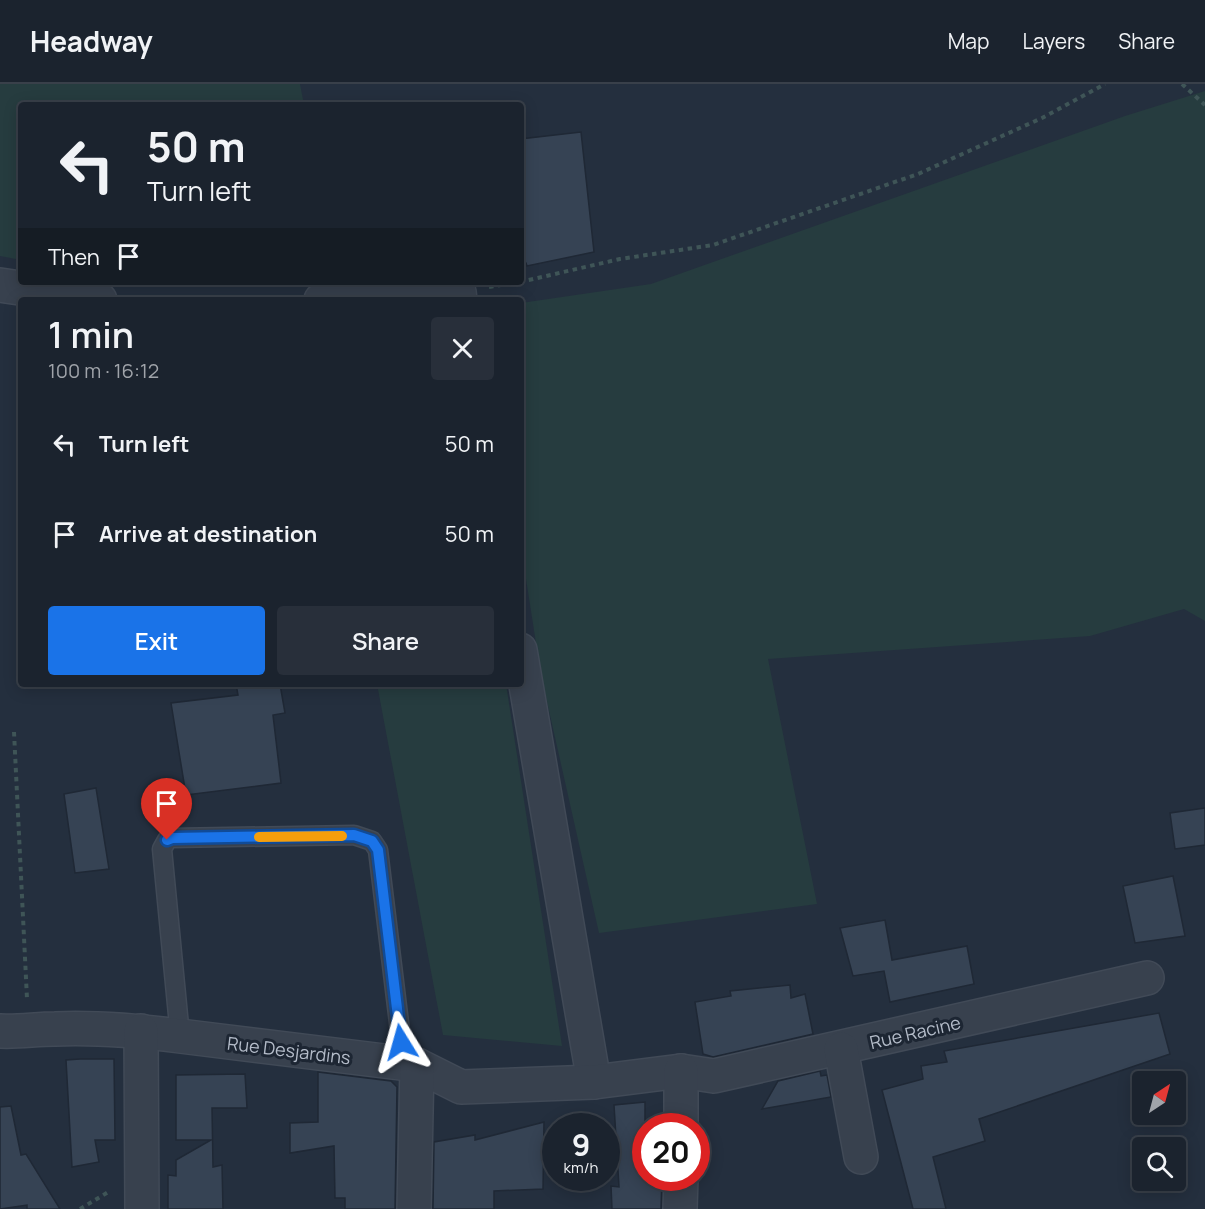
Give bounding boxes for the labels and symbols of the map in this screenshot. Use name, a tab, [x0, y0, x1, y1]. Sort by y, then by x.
pin	[141, 778, 192, 840]
position arrow	[369, 1010, 433, 1074]
street label: Rue Racine	[867, 1010, 963, 1054]
street label: Rue Desjardins	[226, 1031, 352, 1069]
north arrow	[1132, 1071, 1186, 1125]
speed limit sign: 20	[632, 1113, 710, 1191]

